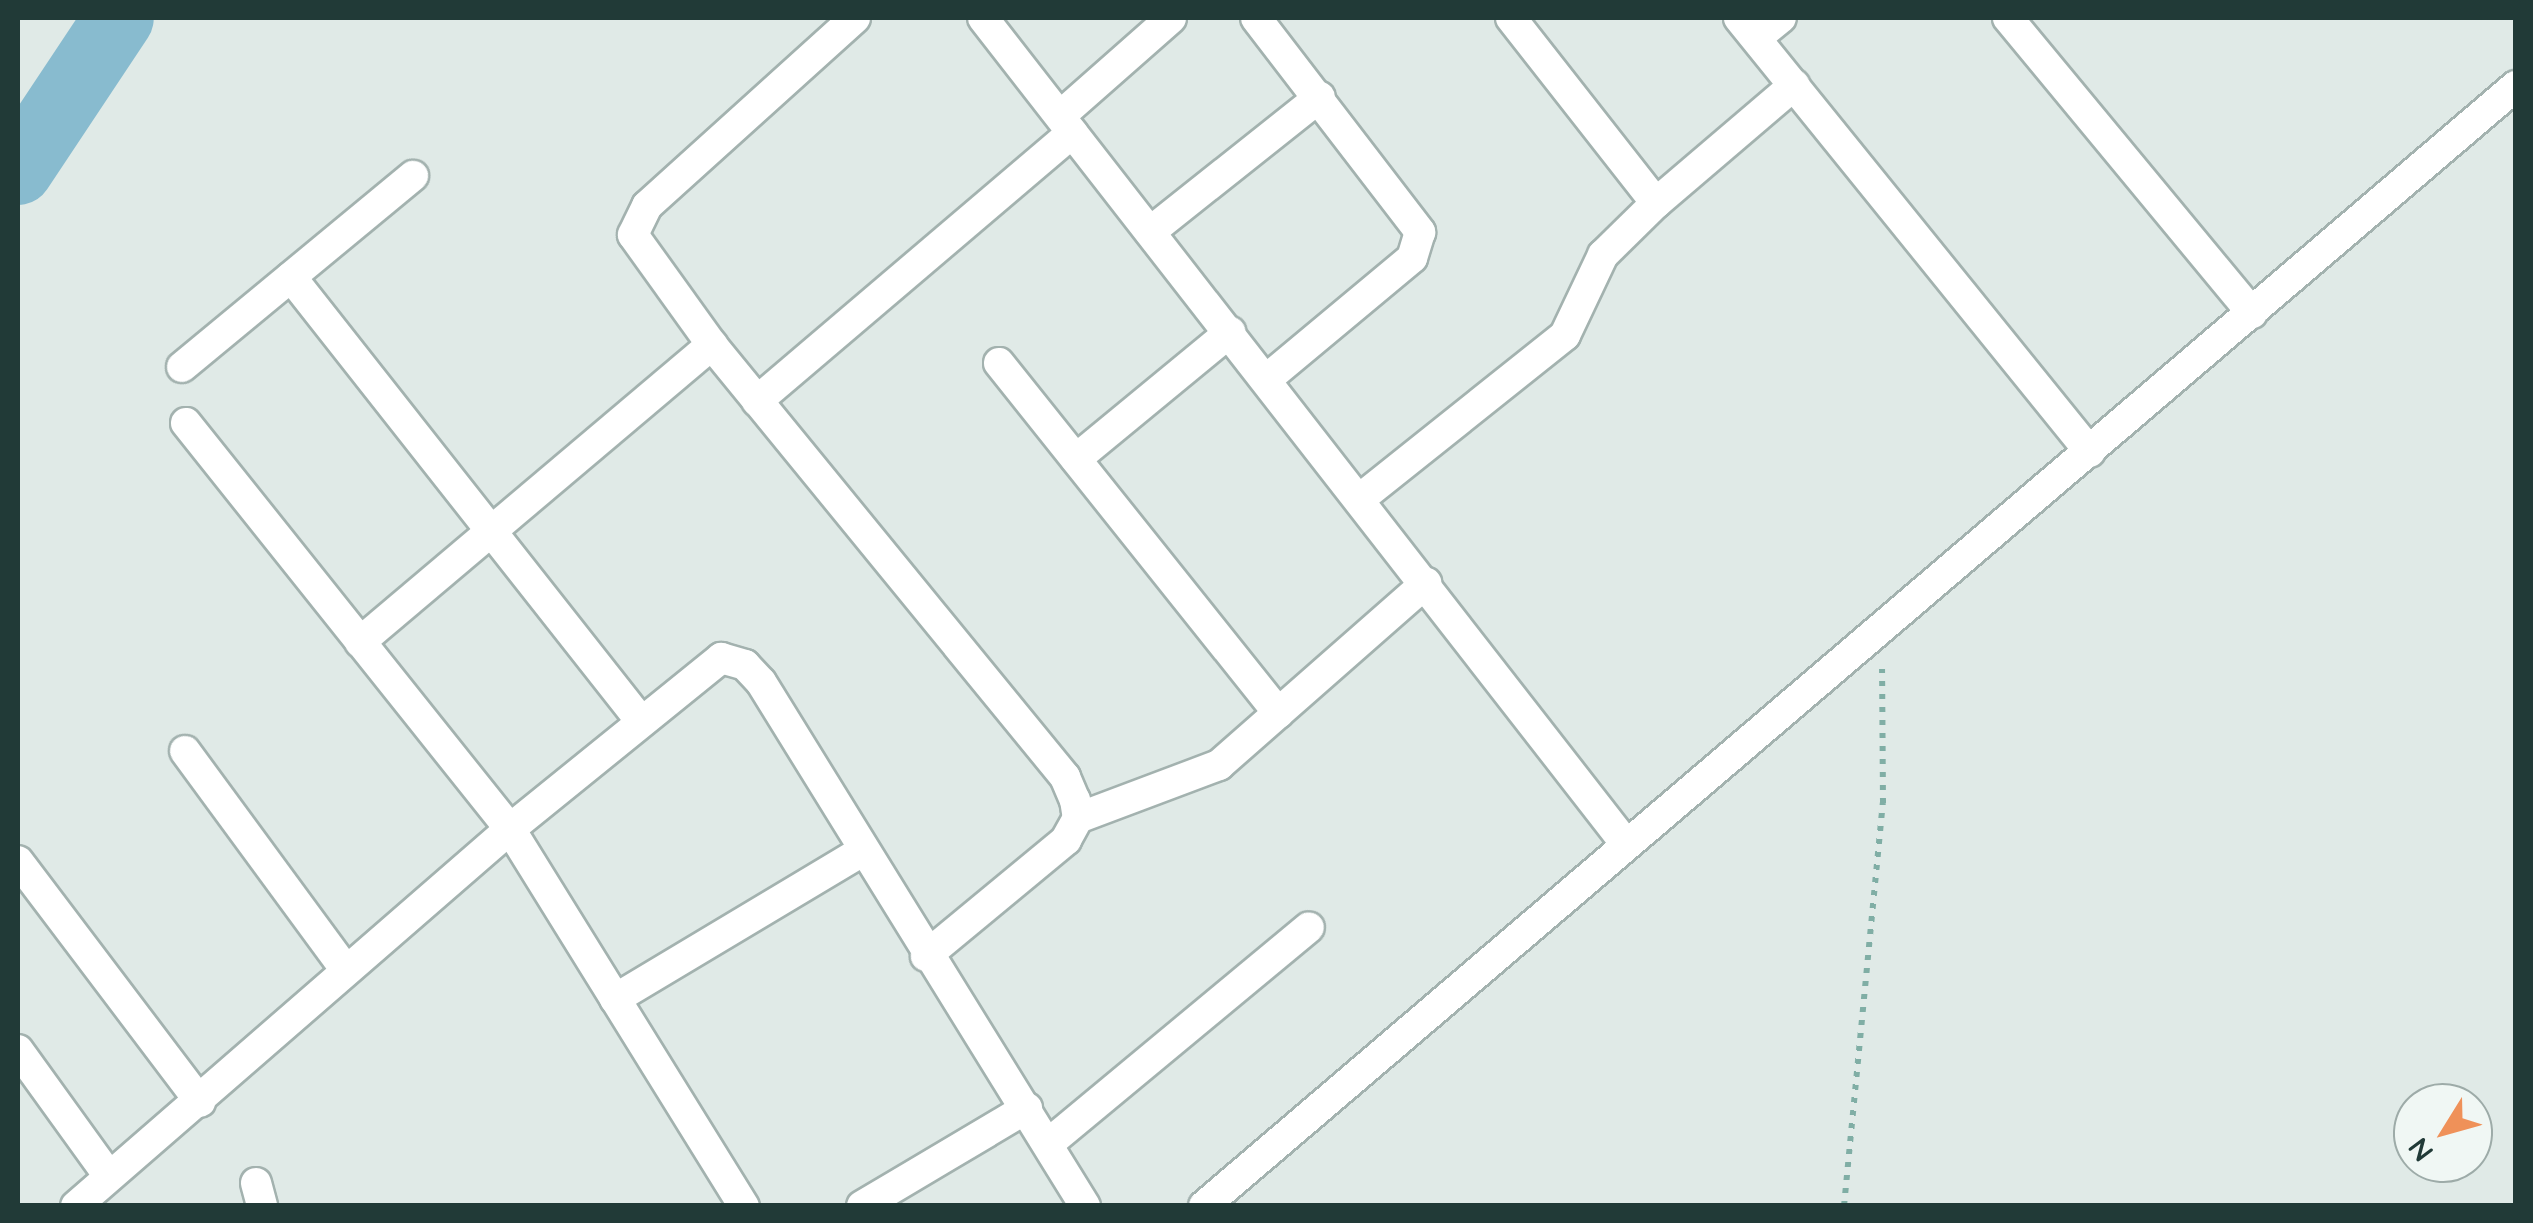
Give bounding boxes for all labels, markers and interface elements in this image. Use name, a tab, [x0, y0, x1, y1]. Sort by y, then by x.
north arrow	[2393, 1083, 2493, 1183]
text: N	[2400, 1131, 2440, 1169]

